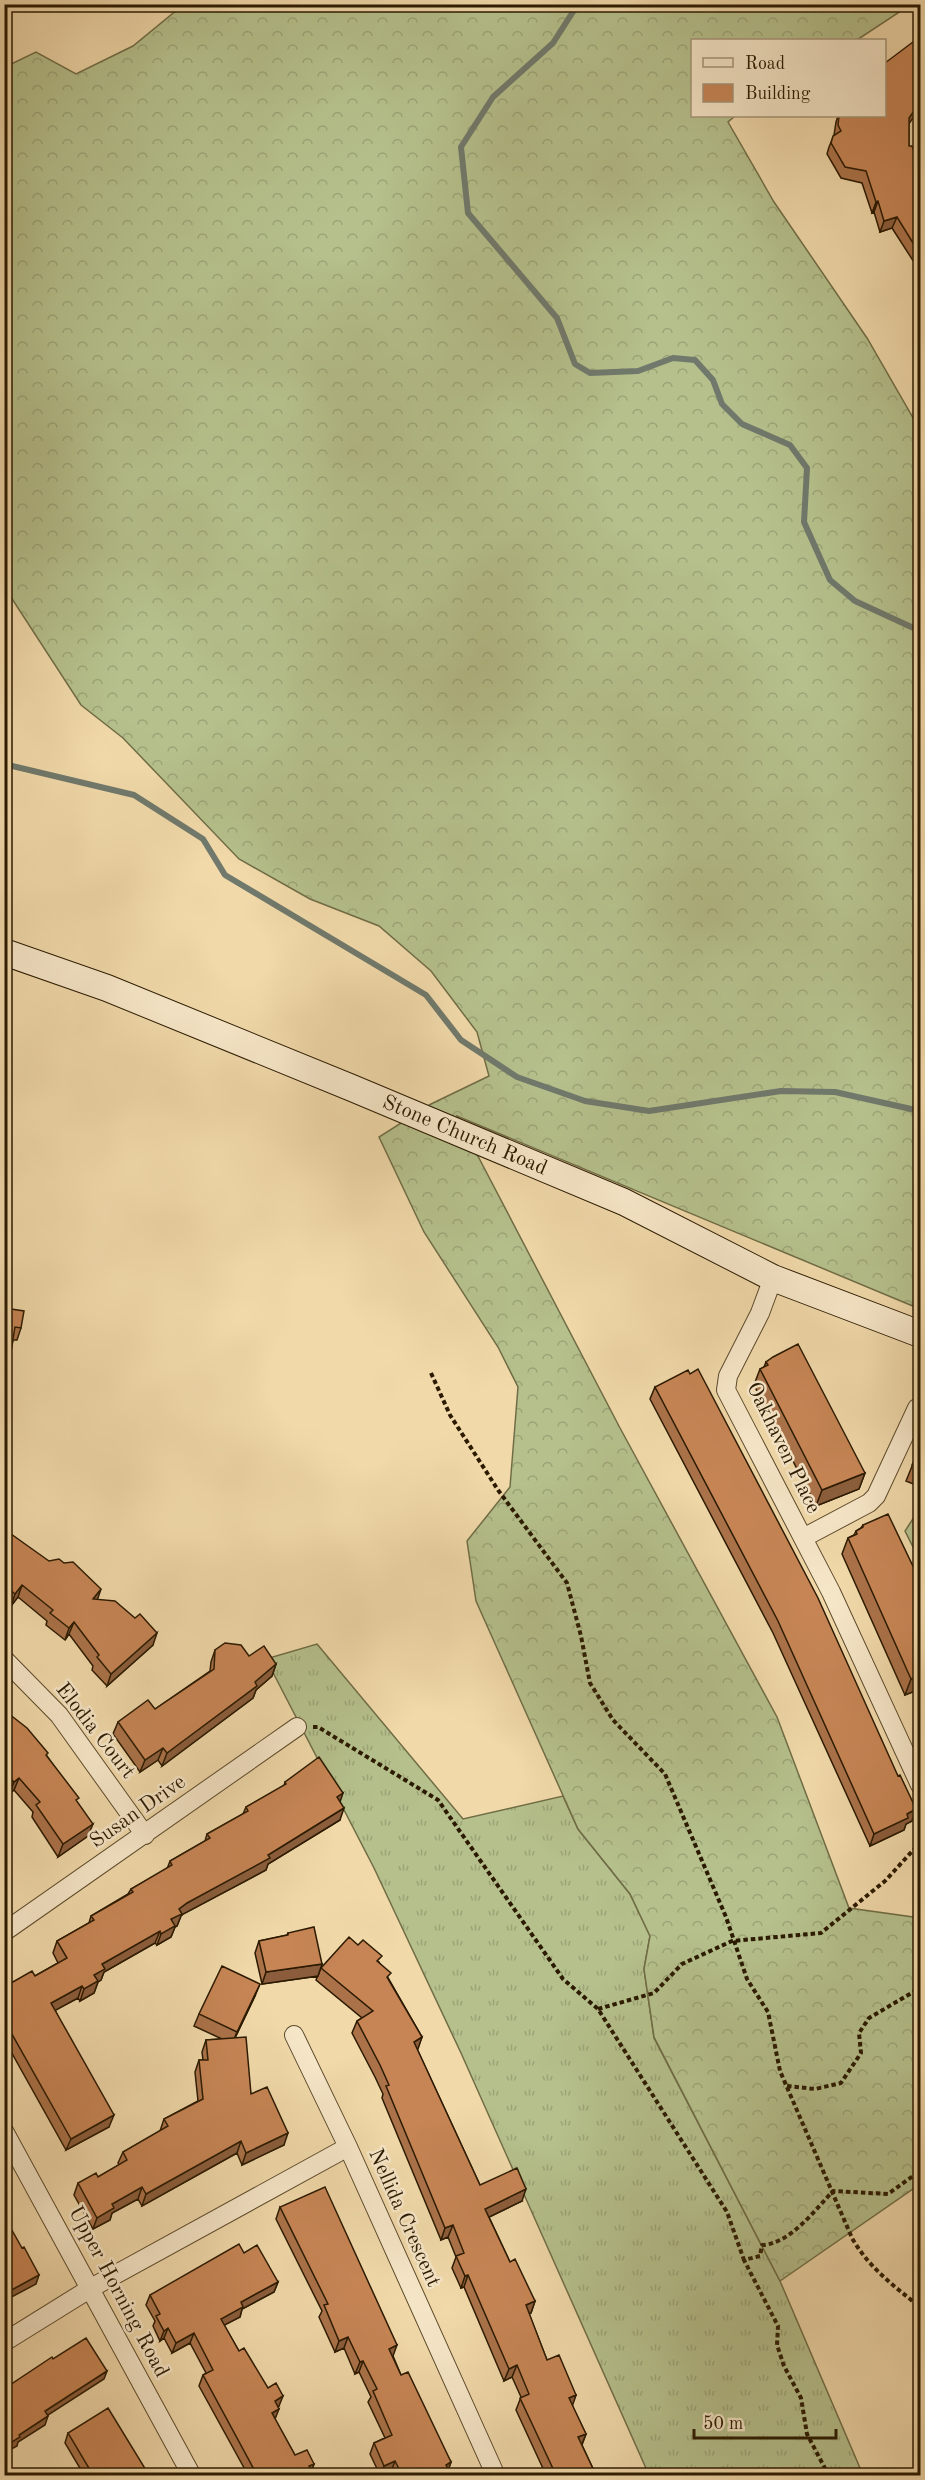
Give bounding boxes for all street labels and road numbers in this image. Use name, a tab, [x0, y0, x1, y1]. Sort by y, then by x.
street label: Stone Church Road	[379, 1091, 550, 1179]
street label: Oakhaven Place	[742, 1379, 824, 1517]
street label: Elodia Court	[51, 1679, 139, 1783]
street label: Susan Drive	[86, 1771, 190, 1853]
street label: Nellida Crescent	[364, 2146, 444, 2290]
street label: Upper Horning Road	[64, 2203, 172, 2381]

